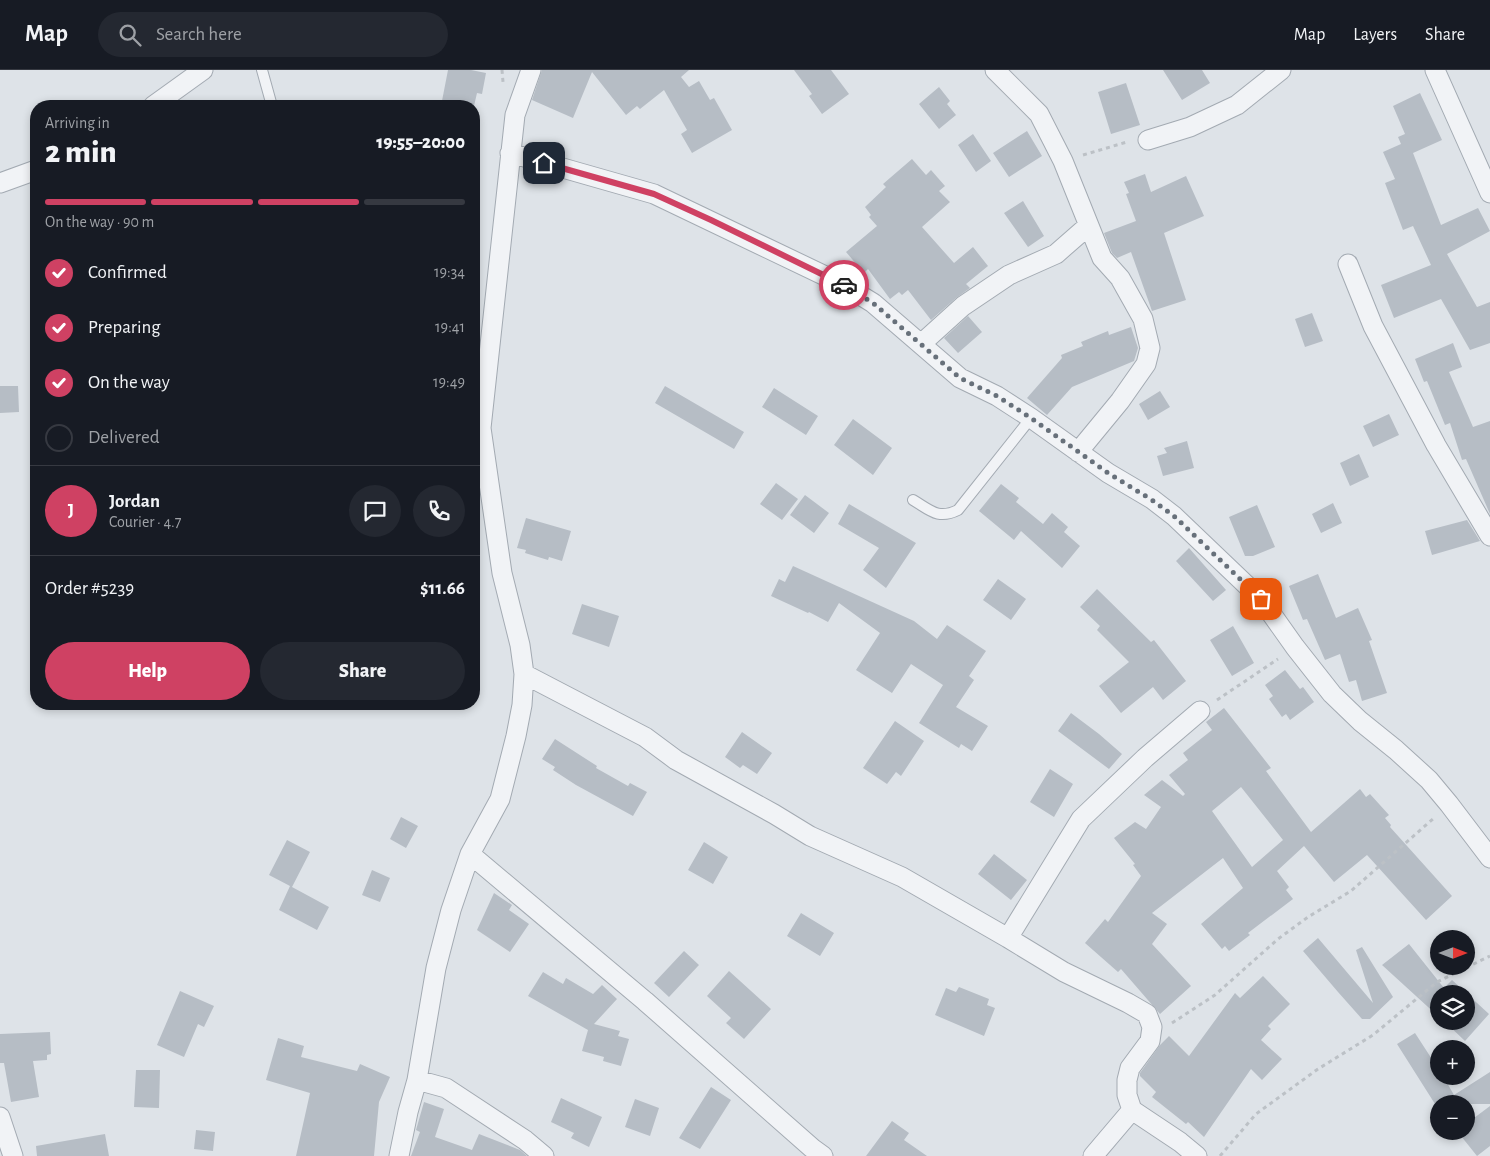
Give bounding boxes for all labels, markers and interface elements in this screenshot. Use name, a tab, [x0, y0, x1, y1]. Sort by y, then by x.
search box	[98, 12, 448, 57]
icon: search	[116, 21, 144, 49]
text: Map	[25, 22, 68, 46]
text: Search here	[156, 25, 242, 44]
text: Map	[1294, 26, 1325, 44]
text: Layers	[1353, 26, 1397, 44]
text: Share	[1425, 26, 1465, 44]
text: Arriving in	[45, 115, 110, 131]
text: 19:55–20:00	[376, 133, 465, 152]
text: 2 min	[45, 136, 117, 168]
pin	[523, 142, 565, 184]
icon: home	[530, 149, 558, 177]
text: On the way · 90 m	[45, 214, 154, 230]
icon: check	[45, 259, 73, 287]
courier	[819, 260, 869, 310]
text: Confirmed	[88, 263, 167, 282]
text: 19:34	[434, 264, 465, 280]
icon: car	[830, 271, 858, 299]
icon: check	[45, 314, 73, 342]
text: Preparing	[88, 318, 161, 337]
text: 19:41	[435, 319, 465, 335]
icon: check	[45, 369, 73, 397]
text: On the way	[88, 373, 170, 392]
text: 19:49	[433, 374, 465, 390]
text: Delivered	[88, 428, 160, 447]
button: chat	[349, 485, 401, 537]
button: phone	[413, 485, 465, 537]
text: Jordan	[109, 492, 160, 511]
text: J	[68, 501, 74, 520]
text: Courier · 4.7	[109, 514, 181, 530]
pin	[1240, 578, 1282, 620]
text: Order #5239	[45, 579, 134, 598]
text: $11.66	[420, 579, 465, 598]
icon: bag	[1247, 585, 1275, 613]
button: Help	[45, 642, 250, 700]
button: Share	[260, 642, 465, 700]
north arrow	[1430, 930, 1475, 975]
map controls	[1430, 930, 1475, 1140]
button: layers	[1430, 985, 1475, 1030]
button: +	[1430, 1040, 1475, 1085]
button: −	[1430, 1095, 1475, 1140]

